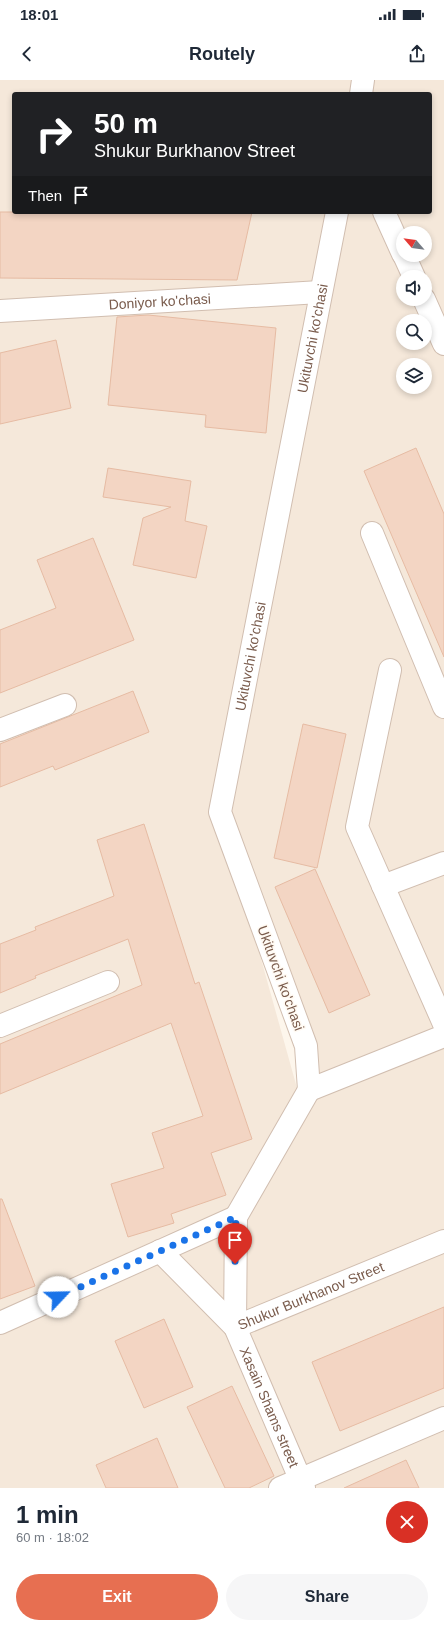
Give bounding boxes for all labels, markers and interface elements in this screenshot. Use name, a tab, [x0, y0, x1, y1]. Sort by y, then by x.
text: 18:01	[20, 6, 58, 23]
icon: back	[16, 43, 38, 65]
icon: share	[406, 43, 428, 65]
text: Routely	[189, 44, 255, 64]
icon: right	[28, 108, 80, 160]
text: 50 m	[94, 108, 158, 139]
text: Shukur Burkhanov Street	[94, 141, 295, 161]
icon: arrive	[70, 184, 92, 206]
text: Then	[28, 187, 62, 204]
north arrow	[396, 226, 432, 262]
map controls	[396, 226, 432, 394]
button: sound	[396, 270, 432, 306]
street label: Ukituvchi ko'chasi	[294, 282, 331, 394]
street label: Doniyor ko'chasi	[108, 290, 211, 313]
button: search	[396, 314, 432, 350]
button: layers	[396, 358, 432, 394]
street label: Ukituvchi ko'chasi	[232, 600, 269, 712]
street label: Ukituvchi ko'chasi	[255, 923, 307, 1033]
pin	[218, 1223, 252, 1264]
icon: arrive	[224, 1229, 246, 1251]
street label: Shukur Burkhanov Street	[235, 1259, 386, 1333]
position arrow	[37, 1276, 79, 1318]
street label: Xasain Shams street	[237, 1345, 302, 1470]
text: 1 min	[16, 1501, 79, 1528]
button: close	[386, 1501, 428, 1543]
text: 60 m · 18:02	[16, 1530, 89, 1545]
button: Exit	[16, 1574, 218, 1620]
button: Share	[226, 1574, 428, 1620]

